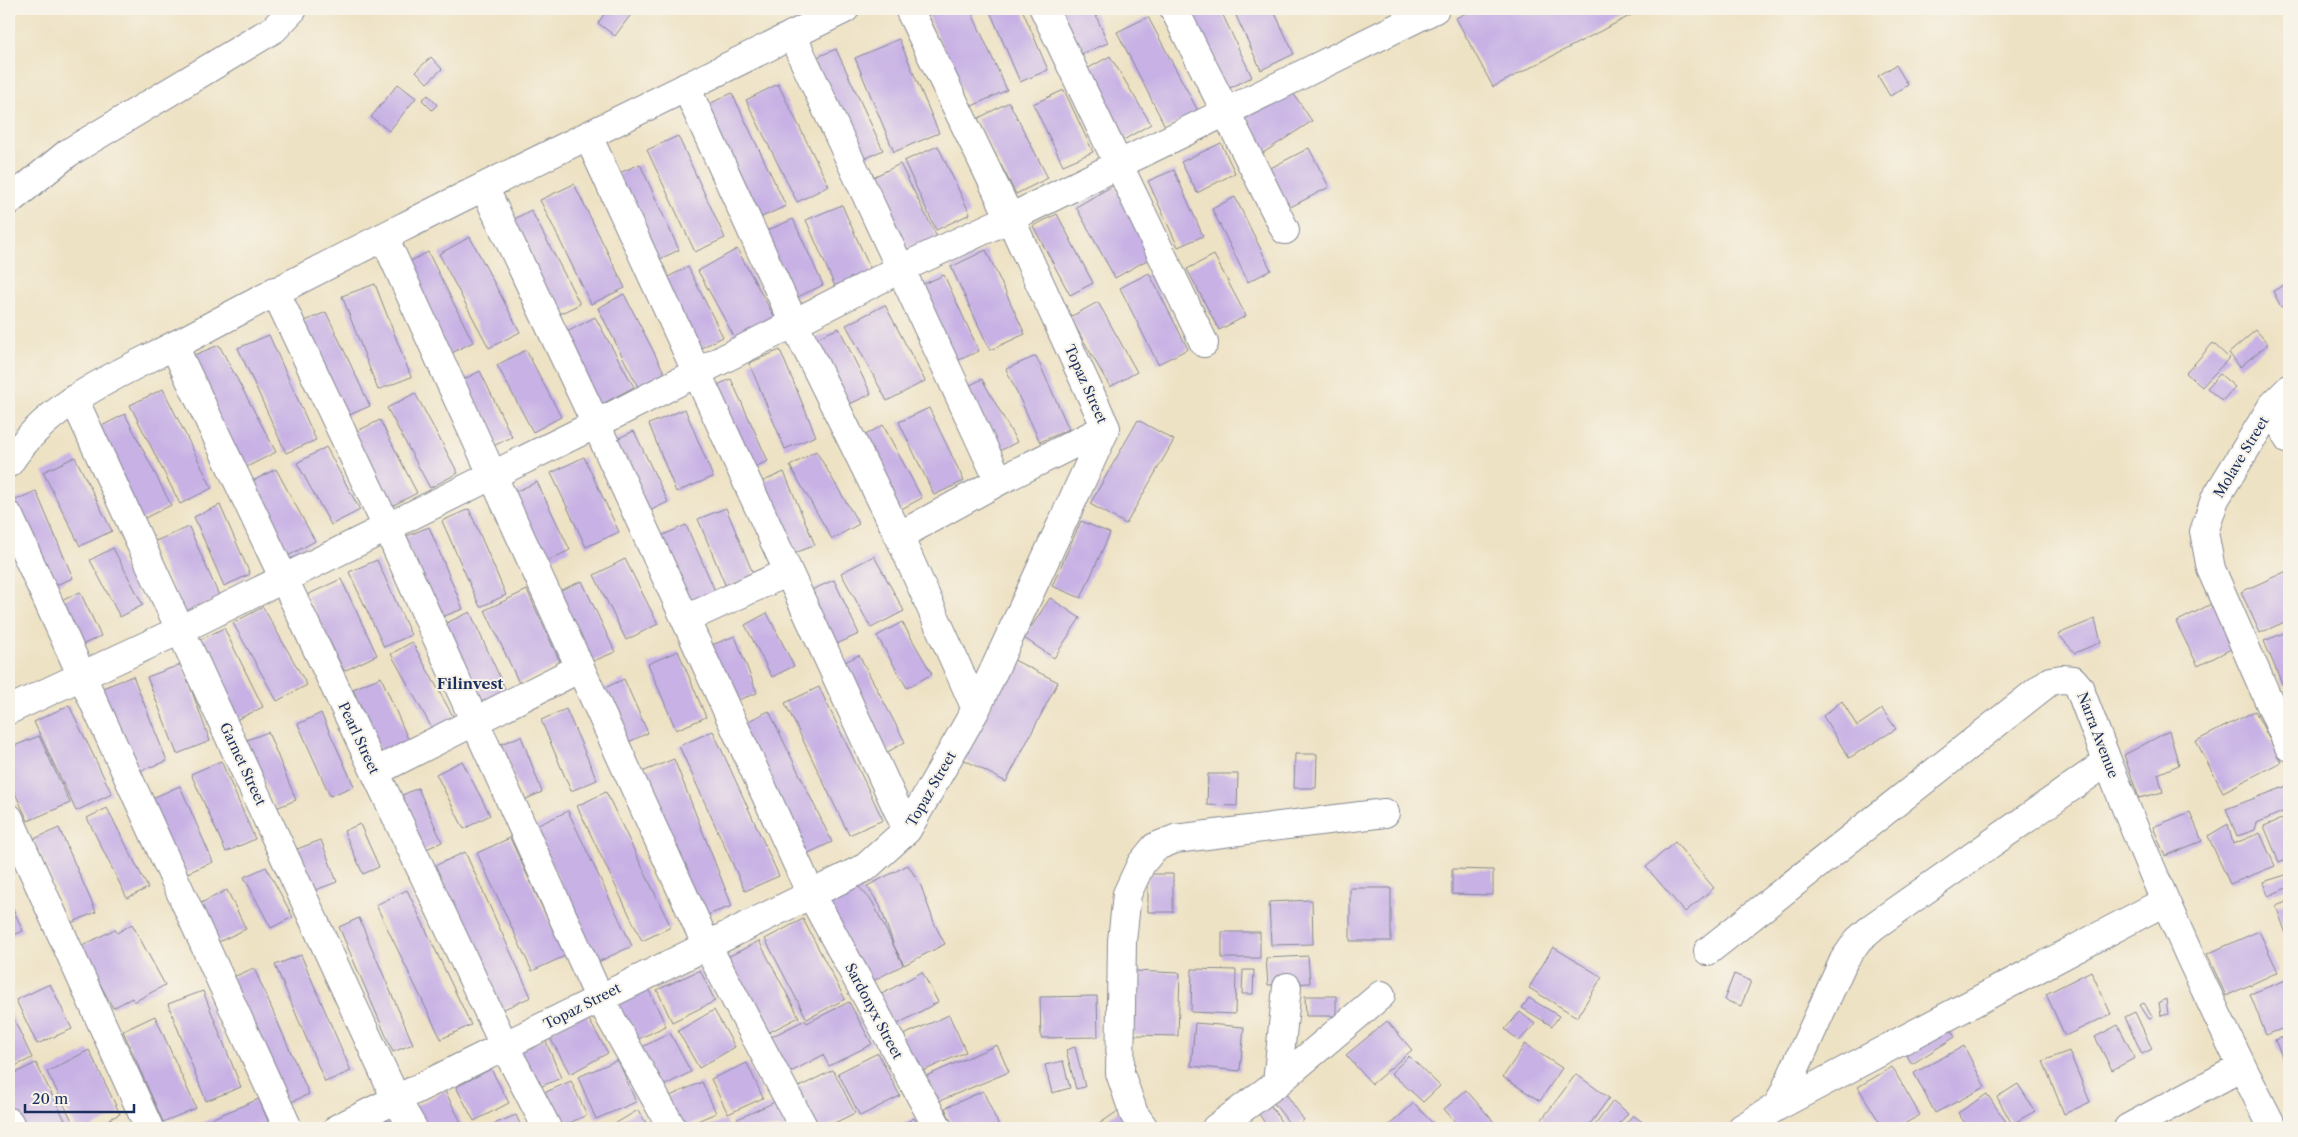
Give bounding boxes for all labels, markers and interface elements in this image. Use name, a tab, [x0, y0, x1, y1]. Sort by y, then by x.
street label: Topaz Street	[1061, 342, 1111, 426]
street label: Molave Street	[2210, 413, 2272, 501]
district label: Filinvest	[437, 674, 503, 693]
street label: Narra Avenue	[2073, 690, 2123, 781]
street label: Pearl Street	[334, 699, 384, 777]
street label: Garnet Street	[216, 720, 270, 808]
street label: Topaz Street	[902, 748, 960, 830]
street label: Sardonyx Street	[841, 960, 907, 1062]
street label: Topaz Street	[540, 979, 624, 1033]
scale bar	[25, 1082, 134, 1114]
text: 20 m	[32, 1089, 68, 1108]

